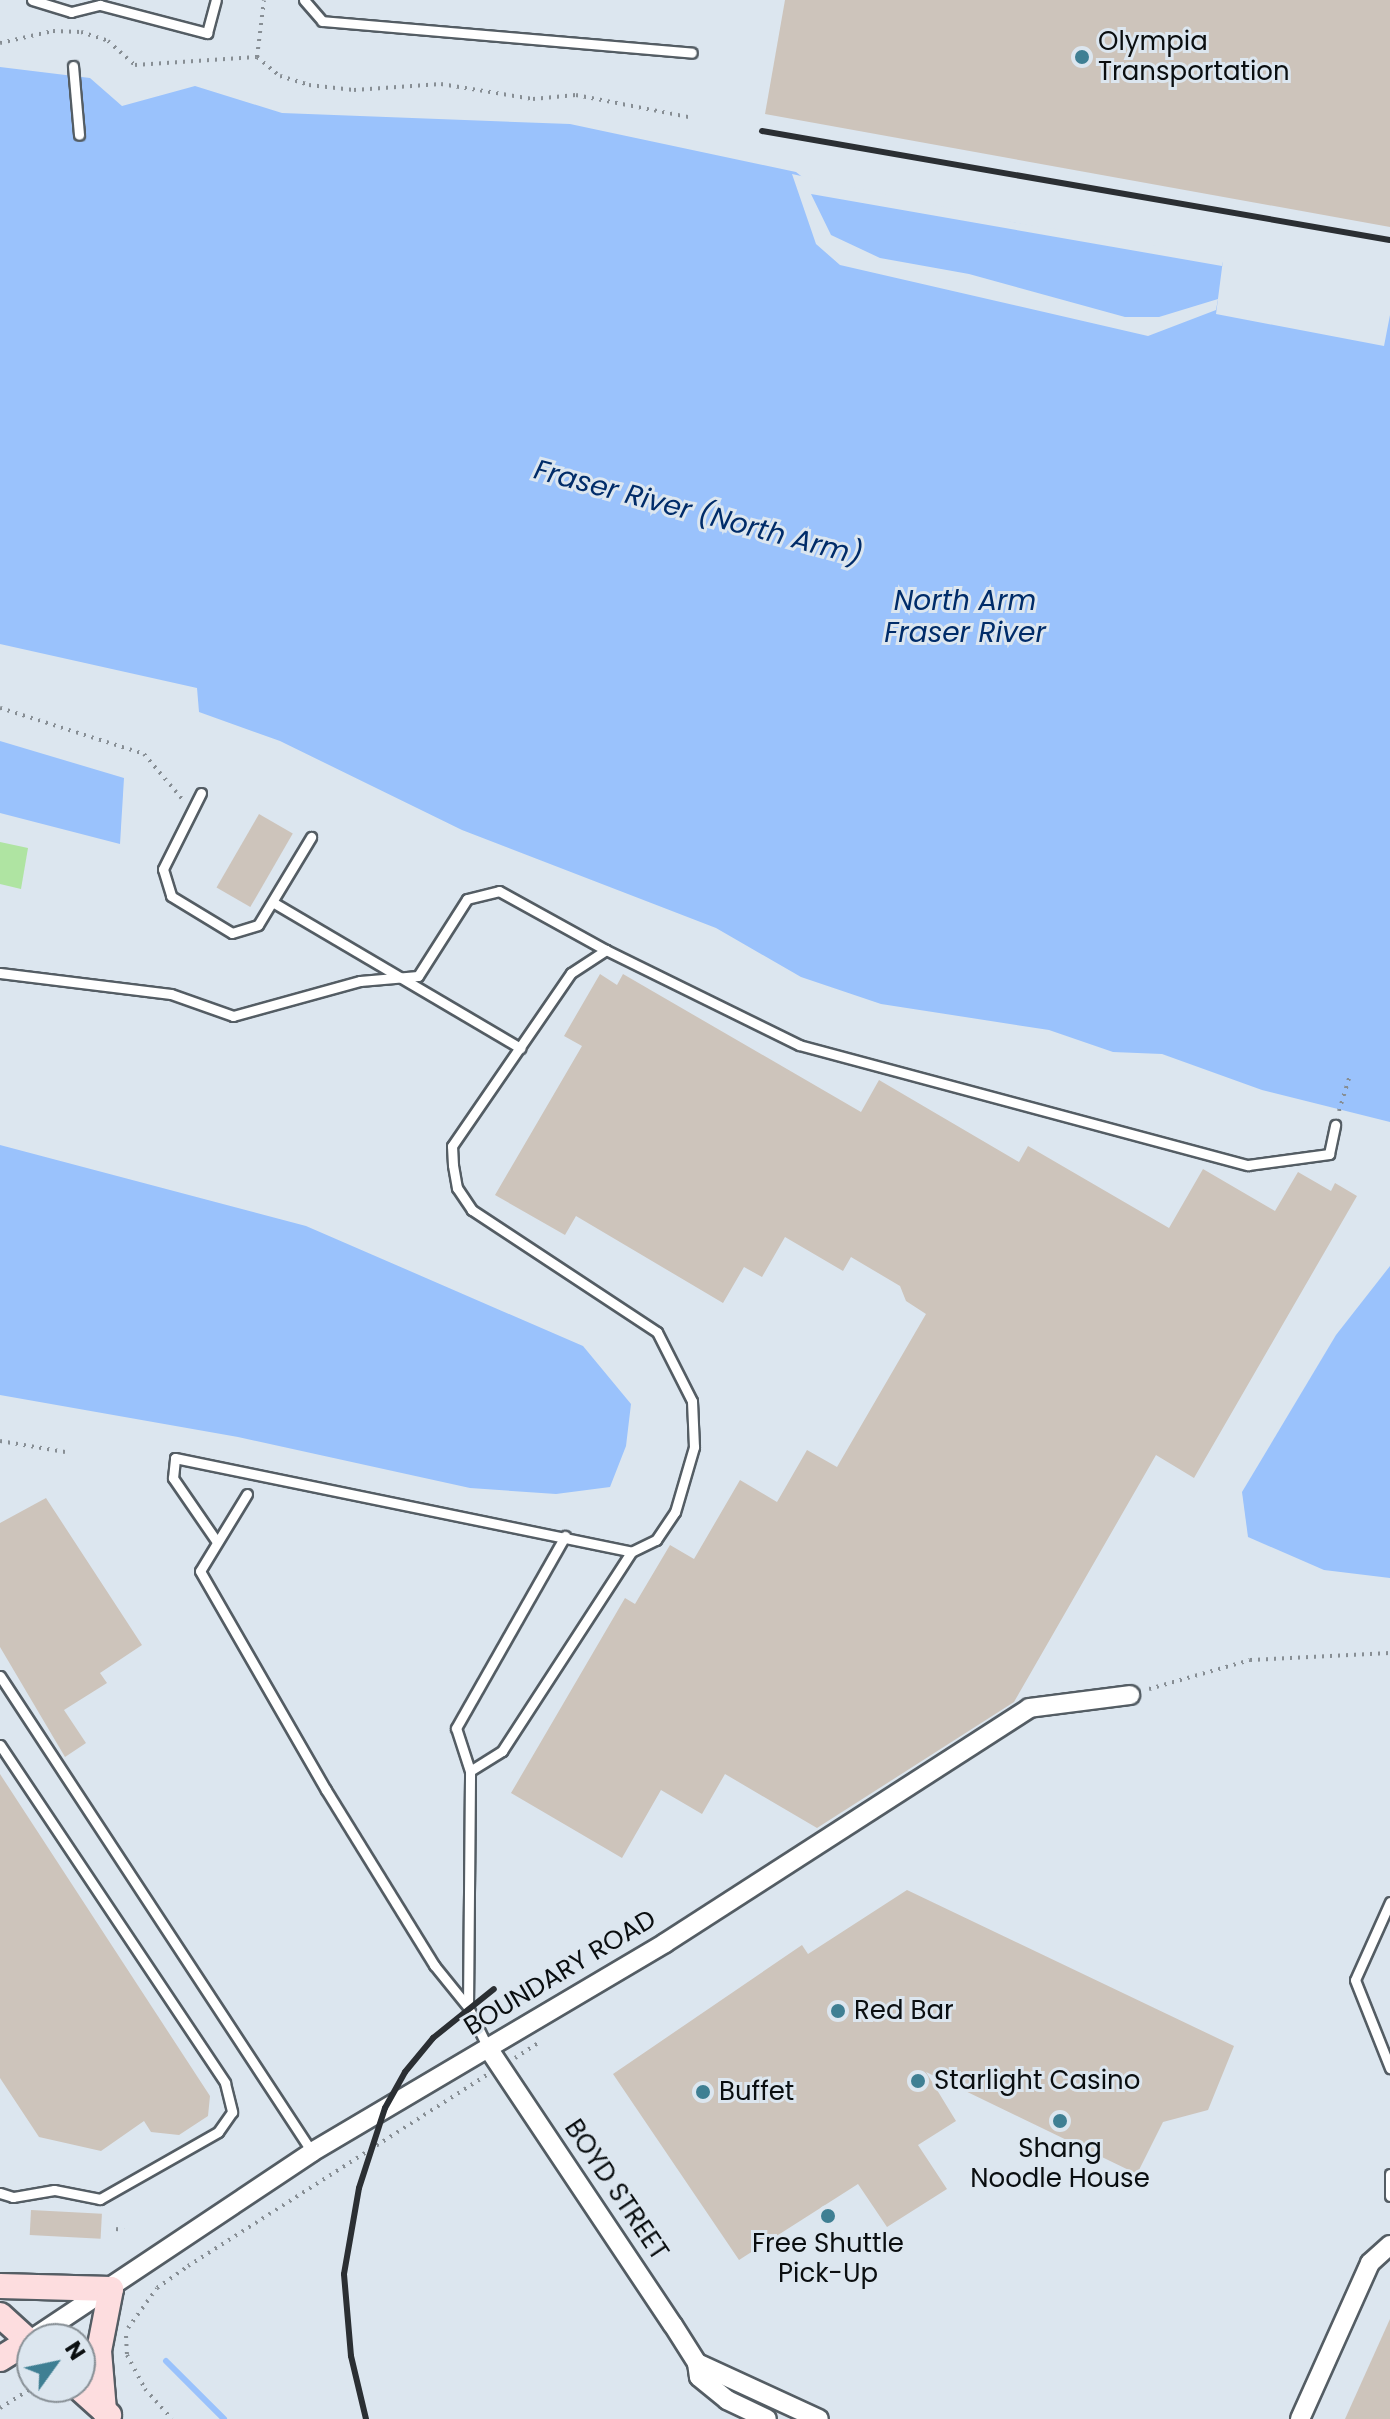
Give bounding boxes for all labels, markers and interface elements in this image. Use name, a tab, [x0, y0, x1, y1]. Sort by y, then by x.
place label: Olympia Transportation	[1098, 26, 1290, 88]
marker: Olympia Transportation	[1073, 48, 1091, 66]
water label: Fraser River (North Arm)	[530, 453, 866, 573]
water label: North Arm Fraser River	[884, 584, 1046, 650]
street label: BOUNDARY ROAD	[458, 1903, 662, 2043]
place label: Red Bar	[854, 1995, 954, 2027]
marker: Red Bar	[829, 2002, 847, 2020]
place label: Starlight Casino	[934, 2065, 1140, 2097]
marker: Starlight Casino	[909, 2072, 927, 2090]
place label: Buffet	[719, 2076, 794, 2108]
marker: Buffet	[694, 2083, 712, 2101]
marker: Shang Noodle House	[1051, 2112, 1069, 2130]
street label: BOYD STREET	[558, 2114, 674, 2266]
place label: Shang Noodle House	[970, 2133, 1150, 2194]
marker: Free Shuttle Pick-Up	[819, 2207, 837, 2225]
place label: Free Shuttle Pick-Up	[752, 2228, 904, 2290]
north arrow	[16, 2323, 96, 2403]
text: N	[57, 2335, 92, 2366]

